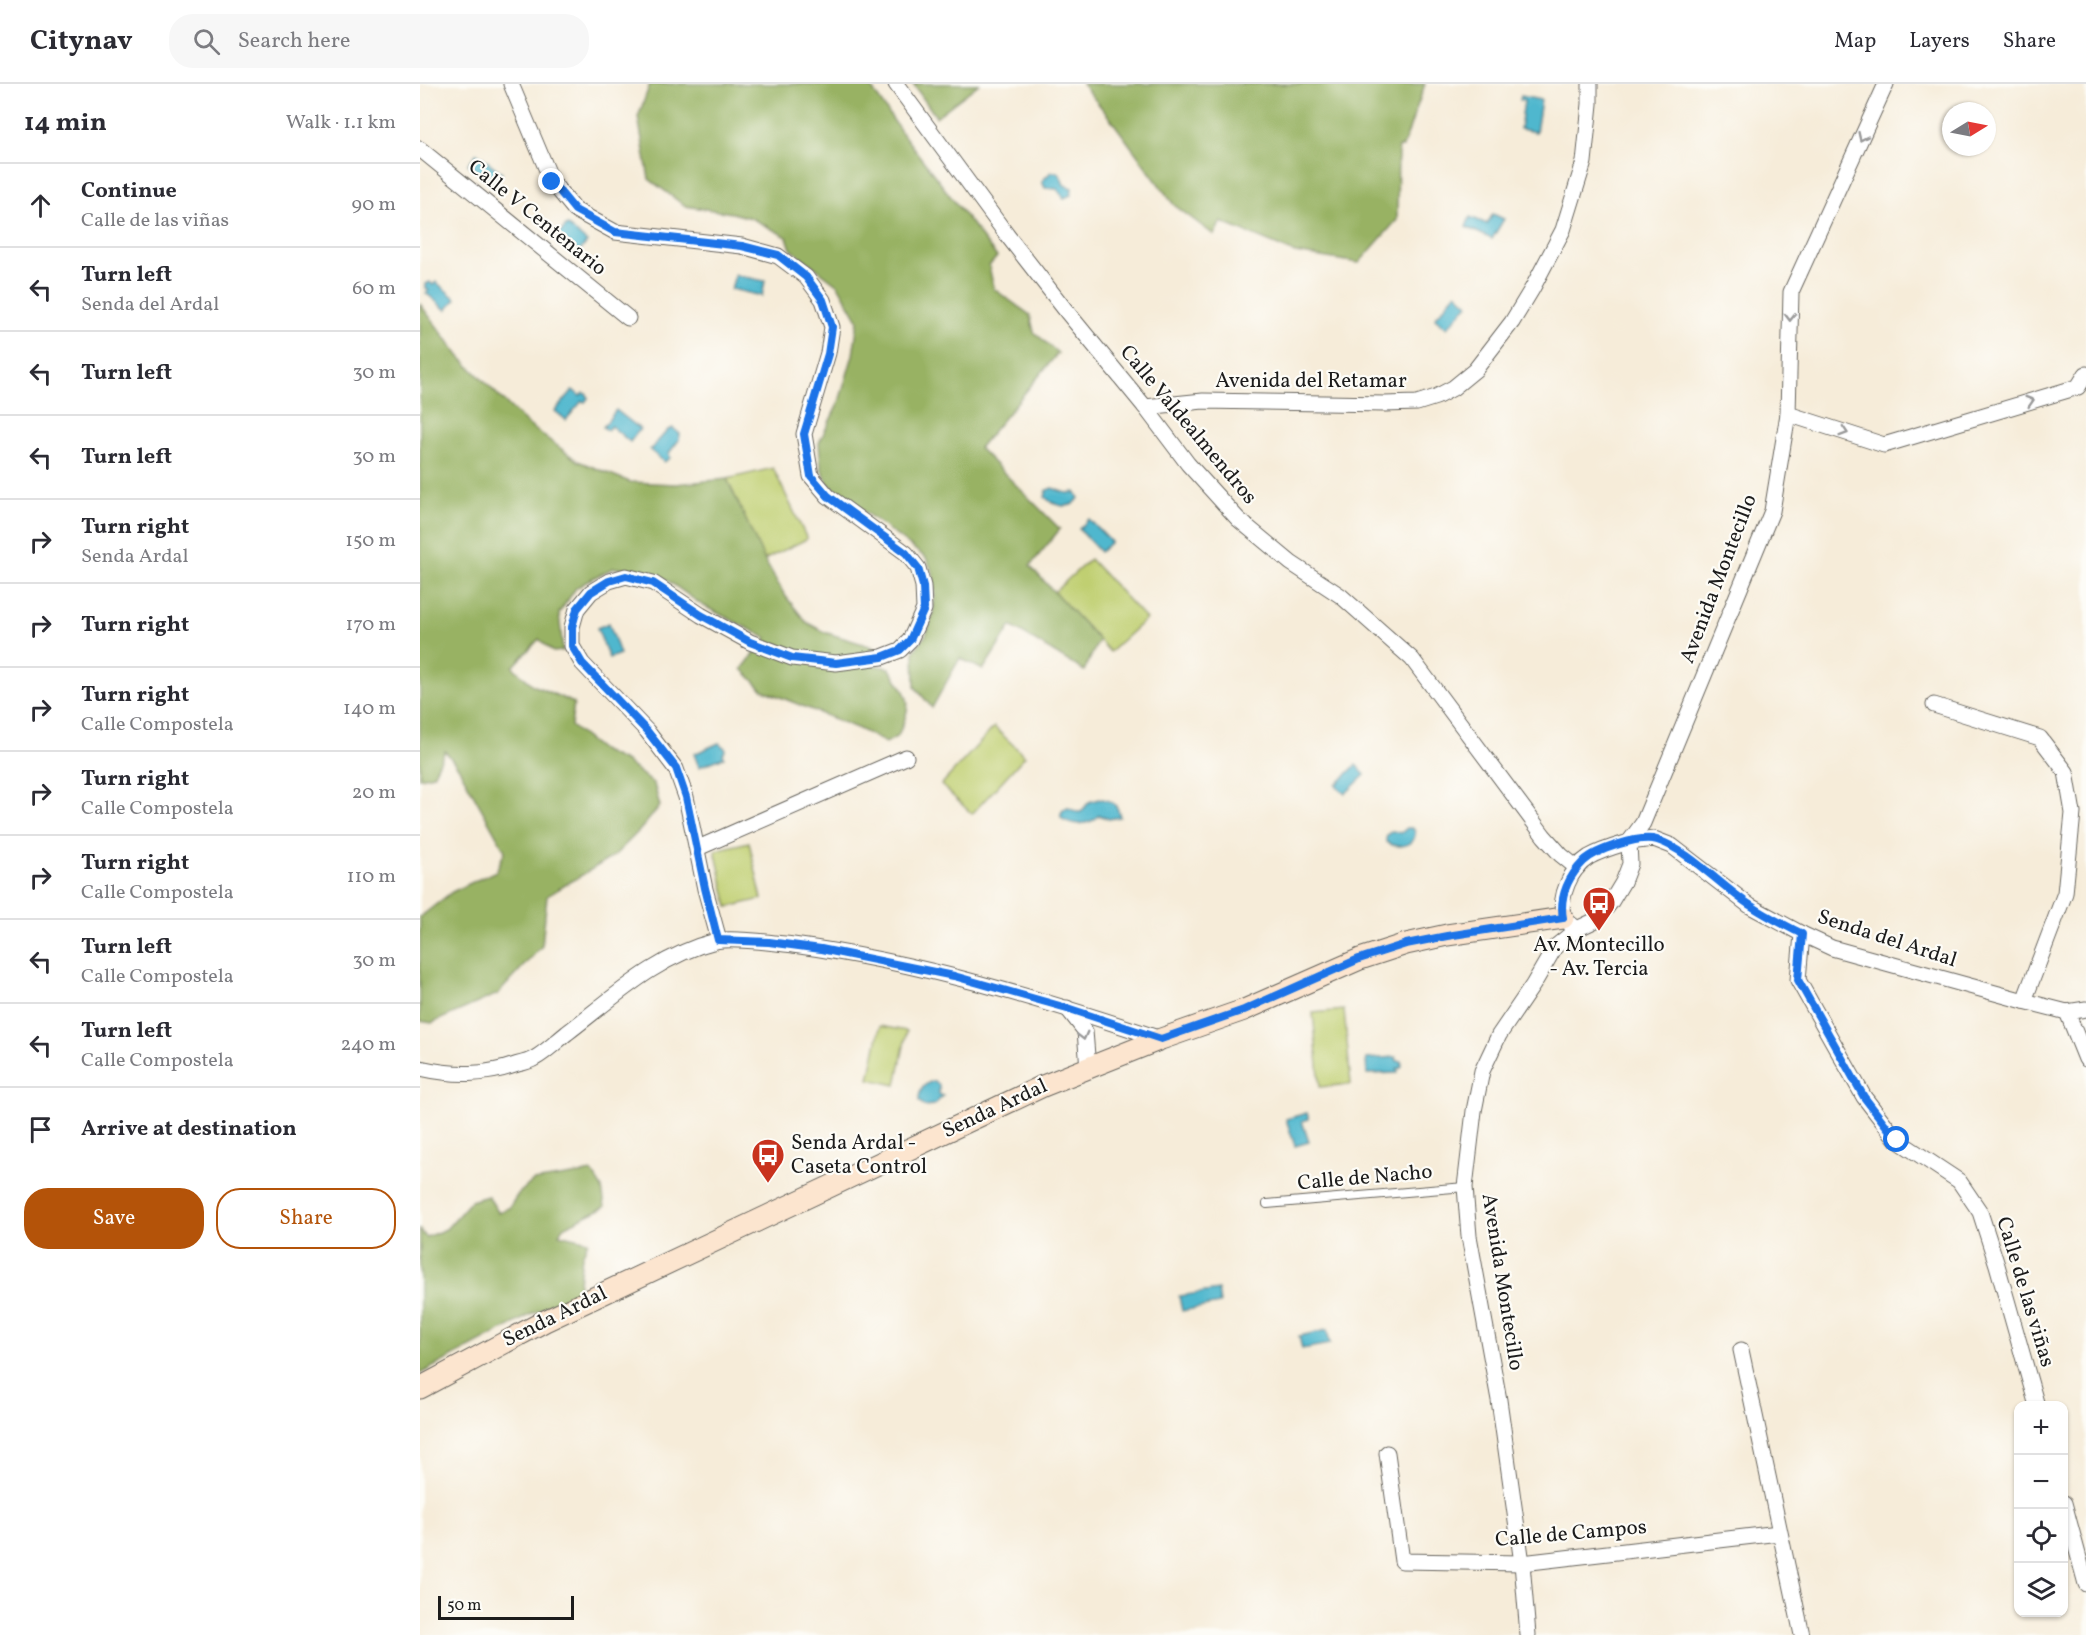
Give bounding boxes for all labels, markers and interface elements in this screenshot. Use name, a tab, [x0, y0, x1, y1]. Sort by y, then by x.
search box	[169, 14, 589, 68]
text: Citynav	[30, 22, 133, 61]
icon: search	[190, 25, 223, 58]
text: Search here	[238, 26, 350, 57]
text: Map	[1834, 27, 1876, 56]
text: Layers	[1909, 27, 1970, 56]
text: Share	[2003, 27, 2056, 56]
north arrow	[1942, 102, 1996, 156]
text: 14 min	[24, 105, 107, 141]
text: Walk · 1.1 km	[286, 109, 396, 137]
one-way arrow	[1857, 131, 1869, 142]
street label: Calle V Centenario	[461, 153, 613, 283]
route end	[538, 168, 564, 194]
text: Continue	[81, 176, 177, 207]
icon: ahead	[24, 189, 57, 222]
text: 90 m	[352, 191, 396, 219]
text: Calle de las viñas	[81, 207, 229, 235]
text: Turn left	[81, 260, 172, 291]
icon: left	[24, 273, 57, 306]
text: 60 m	[352, 275, 396, 303]
text: Senda del Ardal	[81, 291, 219, 319]
one-way arrow	[1784, 312, 1797, 321]
street label: Calle Valdealmendros	[1113, 339, 1263, 511]
icon: left	[24, 357, 57, 390]
text: Turn left	[81, 358, 172, 389]
text: 30 m	[352, 359, 396, 387]
street label: Avenida del Retamar	[1215, 367, 1407, 396]
one-way arrow	[2024, 396, 2035, 408]
one-way arrow	[1838, 425, 1849, 437]
icon: left	[24, 441, 57, 474]
text: Turn left	[81, 442, 172, 473]
text: 30 m	[352, 443, 396, 471]
street label: Avenida Montecillo	[1673, 490, 1765, 668]
text: Turn right	[81, 512, 189, 543]
icon: right	[24, 525, 57, 558]
text: 150 m	[345, 527, 396, 555]
text: Senda Ardal	[81, 543, 188, 571]
icon: right	[24, 609, 57, 642]
text: Turn right	[81, 610, 189, 641]
text: 170 m	[346, 611, 396, 639]
text: Turn right	[81, 680, 189, 711]
icon: right	[24, 693, 57, 726]
text: 140 m	[343, 695, 396, 723]
text: Calle Compostela	[81, 711, 234, 739]
text: Turn right	[81, 764, 189, 795]
icon: right	[24, 777, 57, 810]
text: 20 m	[352, 779, 396, 807]
text: Calle Compostela	[81, 795, 234, 823]
text: Turn right	[81, 848, 189, 879]
icon: right	[24, 861, 57, 894]
text: 110 m	[347, 863, 396, 891]
text: Calle Compostela	[81, 879, 234, 907]
bus stop icon: Av. Montecillo - Av. Tercia	[1581, 885, 1617, 932]
street label: Senda del Ardal	[1814, 903, 1960, 975]
place label: Av. Montecillo - Av. Tercia	[1533, 931, 1665, 984]
text: Turn left	[81, 932, 172, 963]
icon: left	[24, 945, 57, 978]
text: 30 m	[352, 947, 396, 975]
text: Calle Compostela	[81, 963, 234, 991]
text: Turn left	[81, 1016, 172, 1047]
icon: left	[24, 1029, 57, 1062]
text: 240 m	[341, 1031, 396, 1059]
one-way arrow	[1076, 1031, 1089, 1041]
text: Calle Compostela	[81, 1047, 234, 1075]
street label: Senda Ardal	[938, 1072, 1052, 1146]
icon: arrive	[24, 1113, 57, 1146]
text: Arrive at destination	[81, 1114, 297, 1145]
route start	[1883, 1126, 1909, 1152]
place label: Senda Ardal - Caseta Control	[791, 1129, 927, 1182]
bus stop icon: Senda Ardal - Caseta Control	[750, 1137, 786, 1184]
street label: Calle de Nacho	[1296, 1158, 1434, 1198]
button: Save	[24, 1188, 204, 1249]
button: Share	[216, 1188, 396, 1249]
street label: Avenida Montecillo	[1474, 1191, 1530, 1373]
street label: Calle de las viñas	[1988, 1213, 2062, 1371]
street label: Senda Ardal	[498, 1279, 612, 1355]
map controls	[2014, 1401, 2068, 1617]
button: +	[2014, 1401, 2068, 1455]
button: −	[2014, 1455, 2068, 1509]
button: locate	[2014, 1509, 2068, 1563]
street label: Calle de Campos	[1494, 1513, 1648, 1555]
button: layers	[2014, 1563, 2068, 1617]
scale bar	[438, 1593, 574, 1620]
text: 50 m	[447, 1595, 481, 1617]

